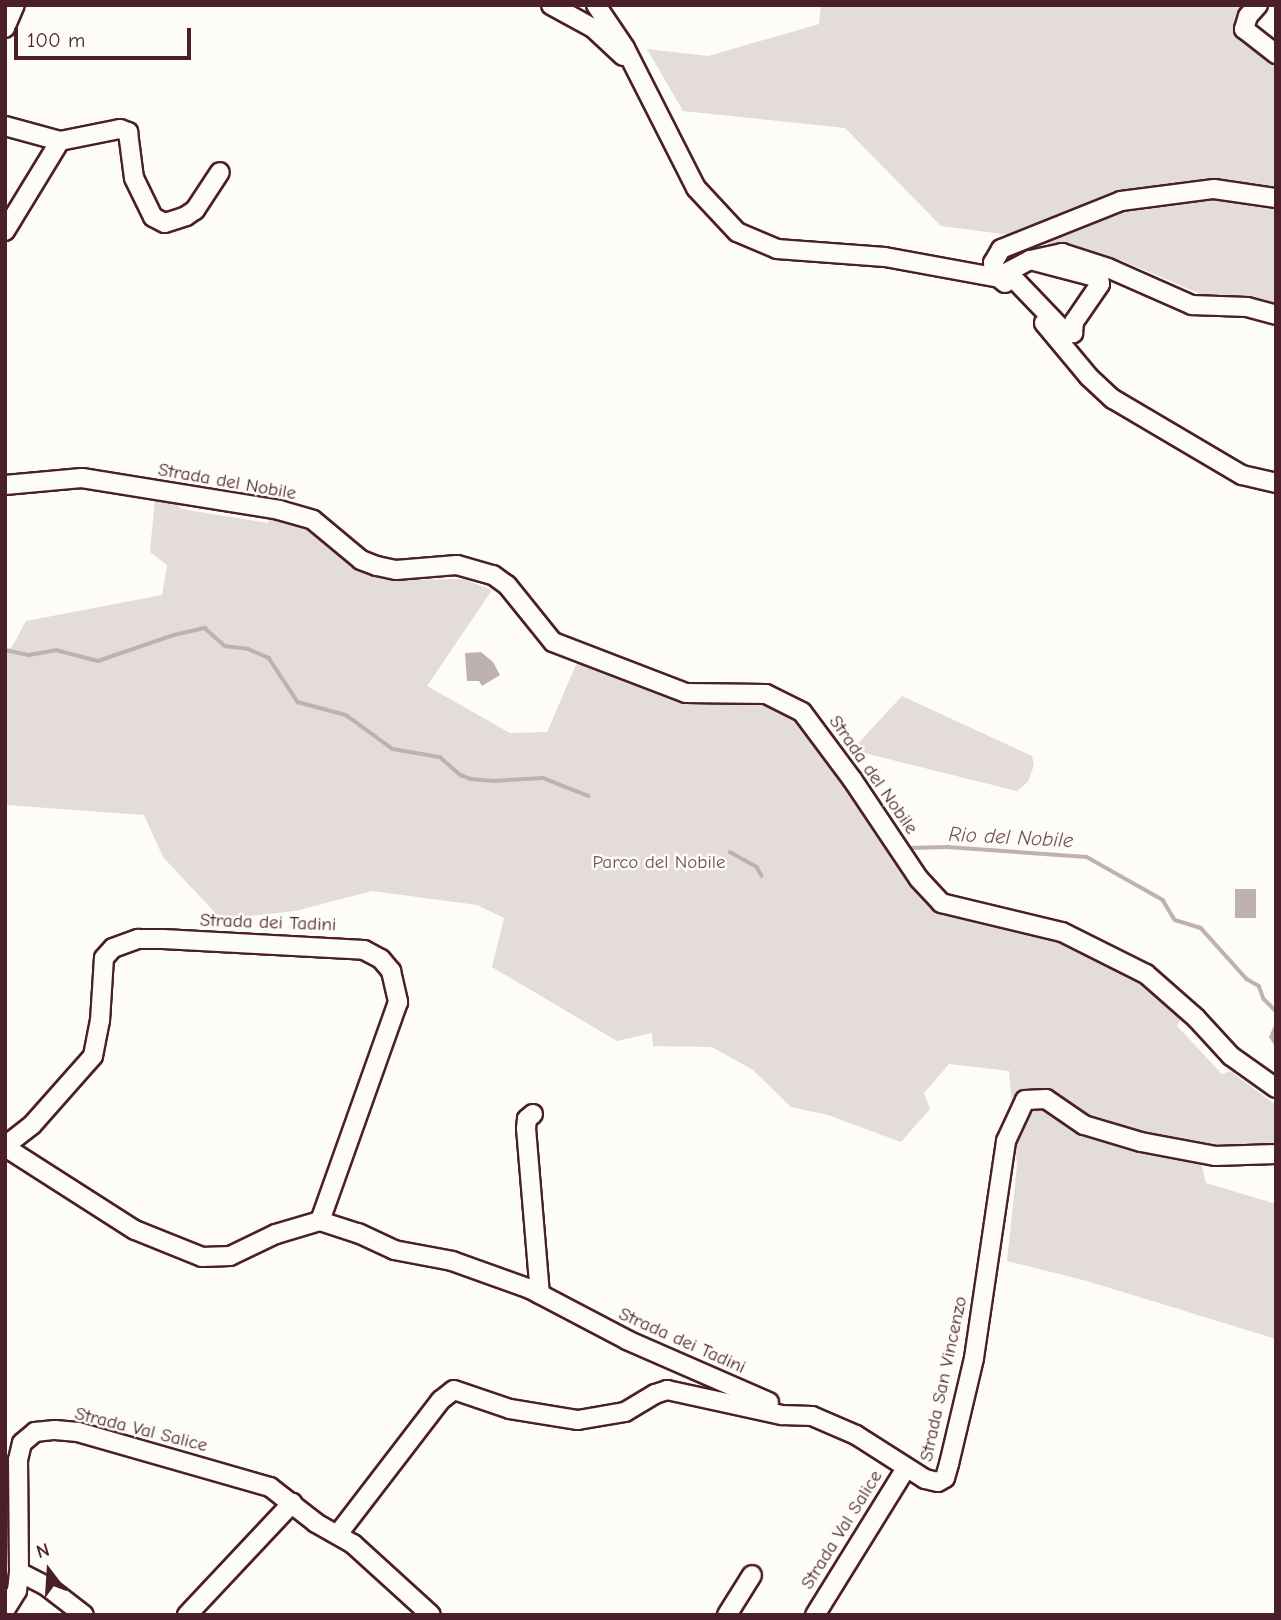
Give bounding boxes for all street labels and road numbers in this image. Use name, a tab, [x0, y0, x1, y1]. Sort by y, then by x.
street label: Strada del Nobile	[156, 459, 298, 505]
street label: Strada del Nobile	[824, 711, 922, 839]
street label: Strada dei Tadini	[199, 909, 337, 937]
street label: Strada San Vincenzo	[915, 1294, 973, 1464]
street label: Strada dei Tadini	[615, 1303, 749, 1379]
street label: Strada Val Salice	[72, 1402, 210, 1458]
street label: Strada Val Salice	[796, 1466, 888, 1594]

